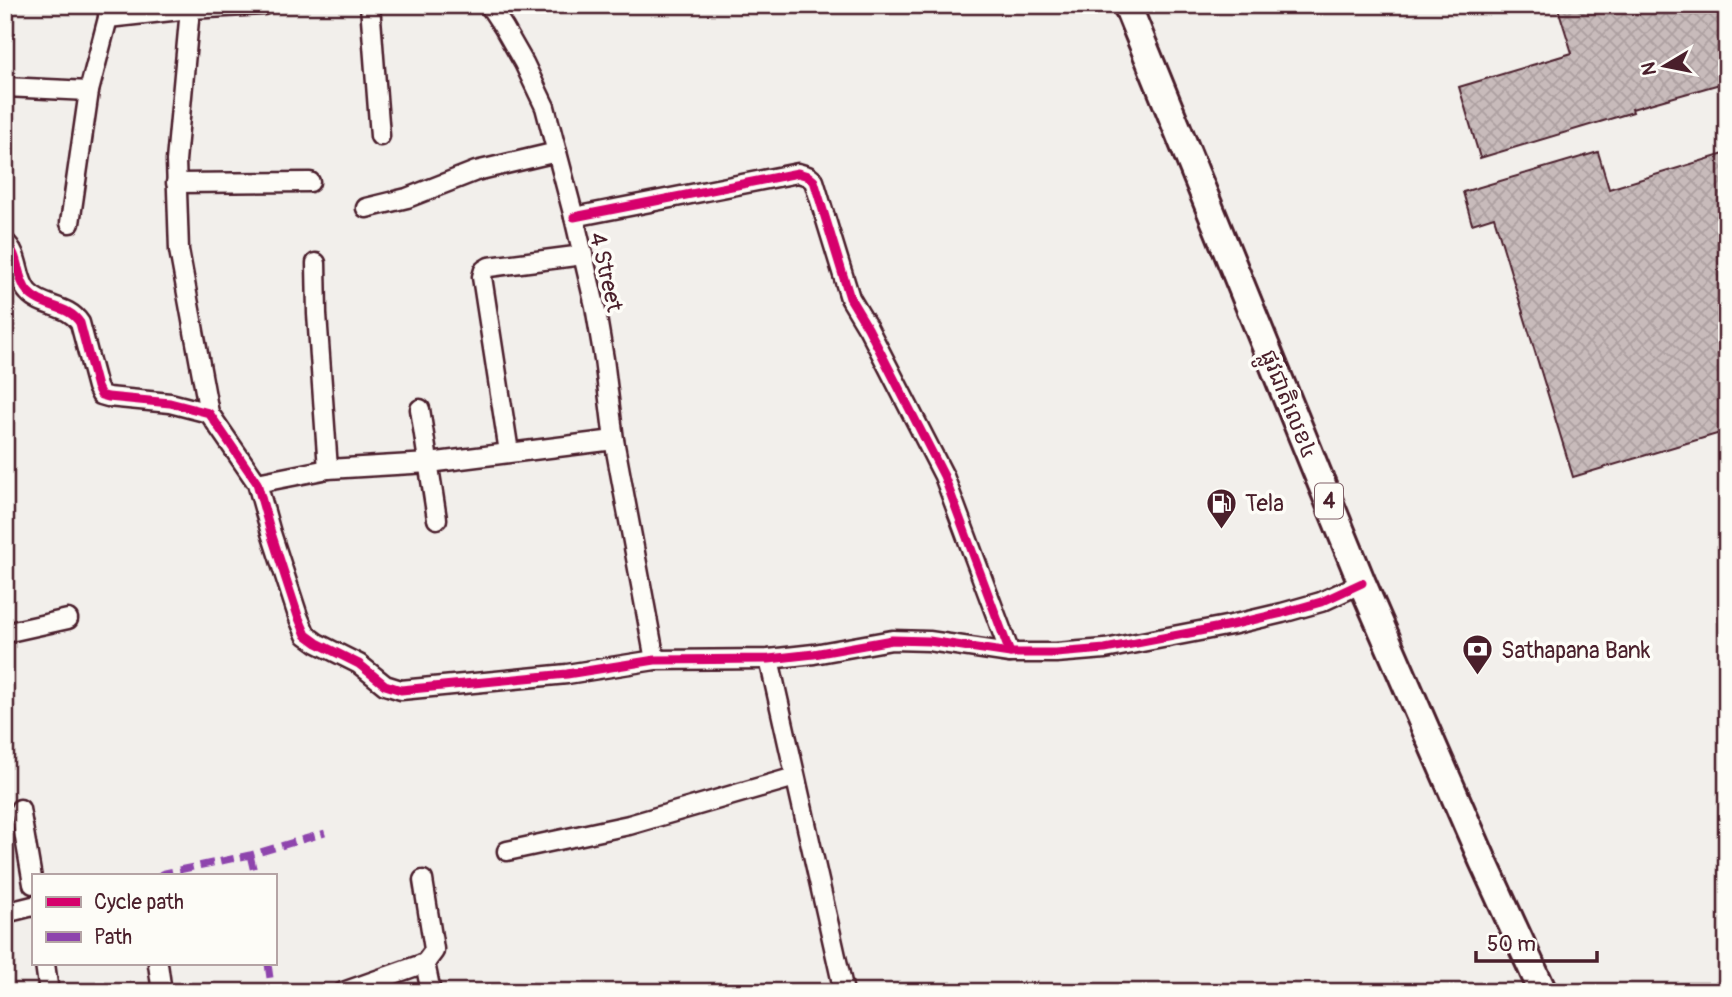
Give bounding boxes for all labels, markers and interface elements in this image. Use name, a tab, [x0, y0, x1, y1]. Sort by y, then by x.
north arrow	[1630, 32, 1700, 102]
text: N	[1636, 60, 1662, 77]
street label: 4 Street	[583, 229, 629, 315]
street label: ផ្លូវជាតិលេខ៤	[1248, 345, 1324, 465]
road number: 4	[1315, 484, 1343, 518]
fuel station icon: Tela	[1205, 486, 1239, 530]
place label: Tela	[1245, 489, 1284, 518]
bank icon: Sathapana Bank	[1461, 633, 1495, 677]
place label: Sathapana Bank	[1501, 636, 1651, 665]
legend	[32, 874, 276, 965]
text: Cycle path	[94, 889, 184, 916]
scale bar	[1476, 920, 1597, 964]
text: Path	[94, 924, 132, 951]
text: 50 m	[1487, 931, 1536, 958]

